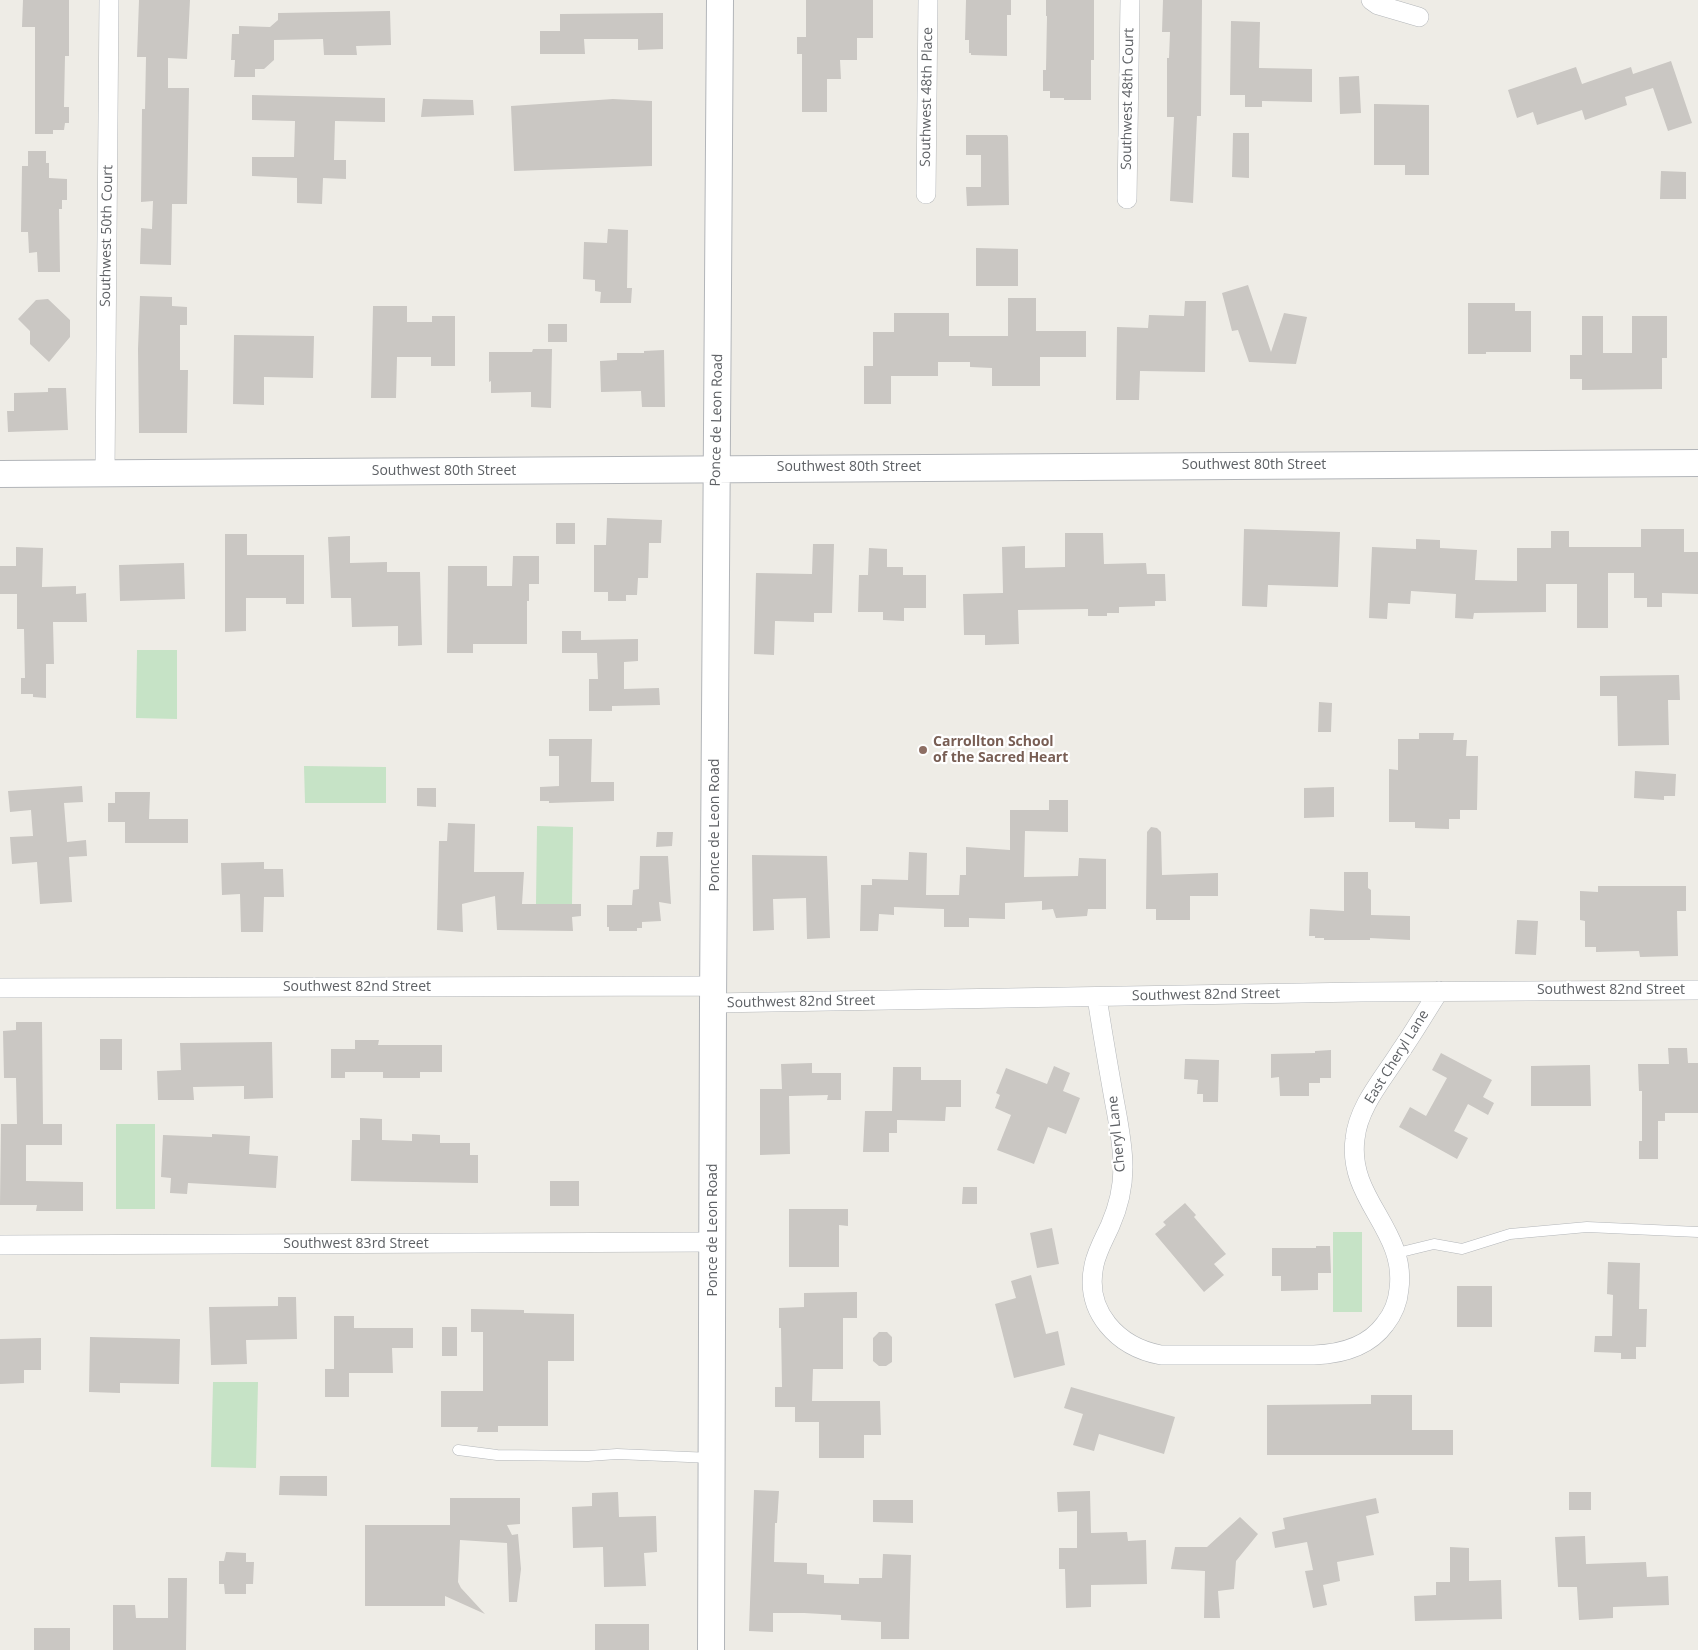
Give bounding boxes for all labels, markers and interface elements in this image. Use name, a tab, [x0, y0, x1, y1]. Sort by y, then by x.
street label: Southwest 48th Place	[917, 27, 937, 167]
street label: Southwest 48th Court	[1118, 28, 1138, 170]
street label: Southwest 50th Court	[97, 165, 117, 307]
street label: Ponce de Leon Road	[707, 353, 727, 487]
street label: Southwest 80th Street	[1182, 457, 1326, 473]
street label: Southwest 80th Street	[777, 459, 921, 475]
street label: Southwest 80th Street	[372, 463, 516, 479]
place label: Carrollton School of the Sacred Heart	[933, 734, 1068, 766]
marker: Carrollton School of the Sacred Heart	[917, 744, 929, 756]
street label: Ponce de Leon Road	[707, 759, 723, 891]
street label: Southwest 82nd Street	[283, 979, 431, 995]
street label: Southwest 82nd Street	[1537, 982, 1685, 998]
street label: Southwest 82nd Street	[1132, 985, 1280, 1005]
street label: Southwest 82nd Street	[727, 992, 875, 1012]
street label: East Cheryl Lane	[1361, 1007, 1433, 1107]
street label: Cheryl Lane	[1105, 1095, 1129, 1173]
street label: Ponce de Leon Road	[705, 1164, 721, 1296]
street label: Southwest 83rd Street	[283, 1236, 429, 1252]

